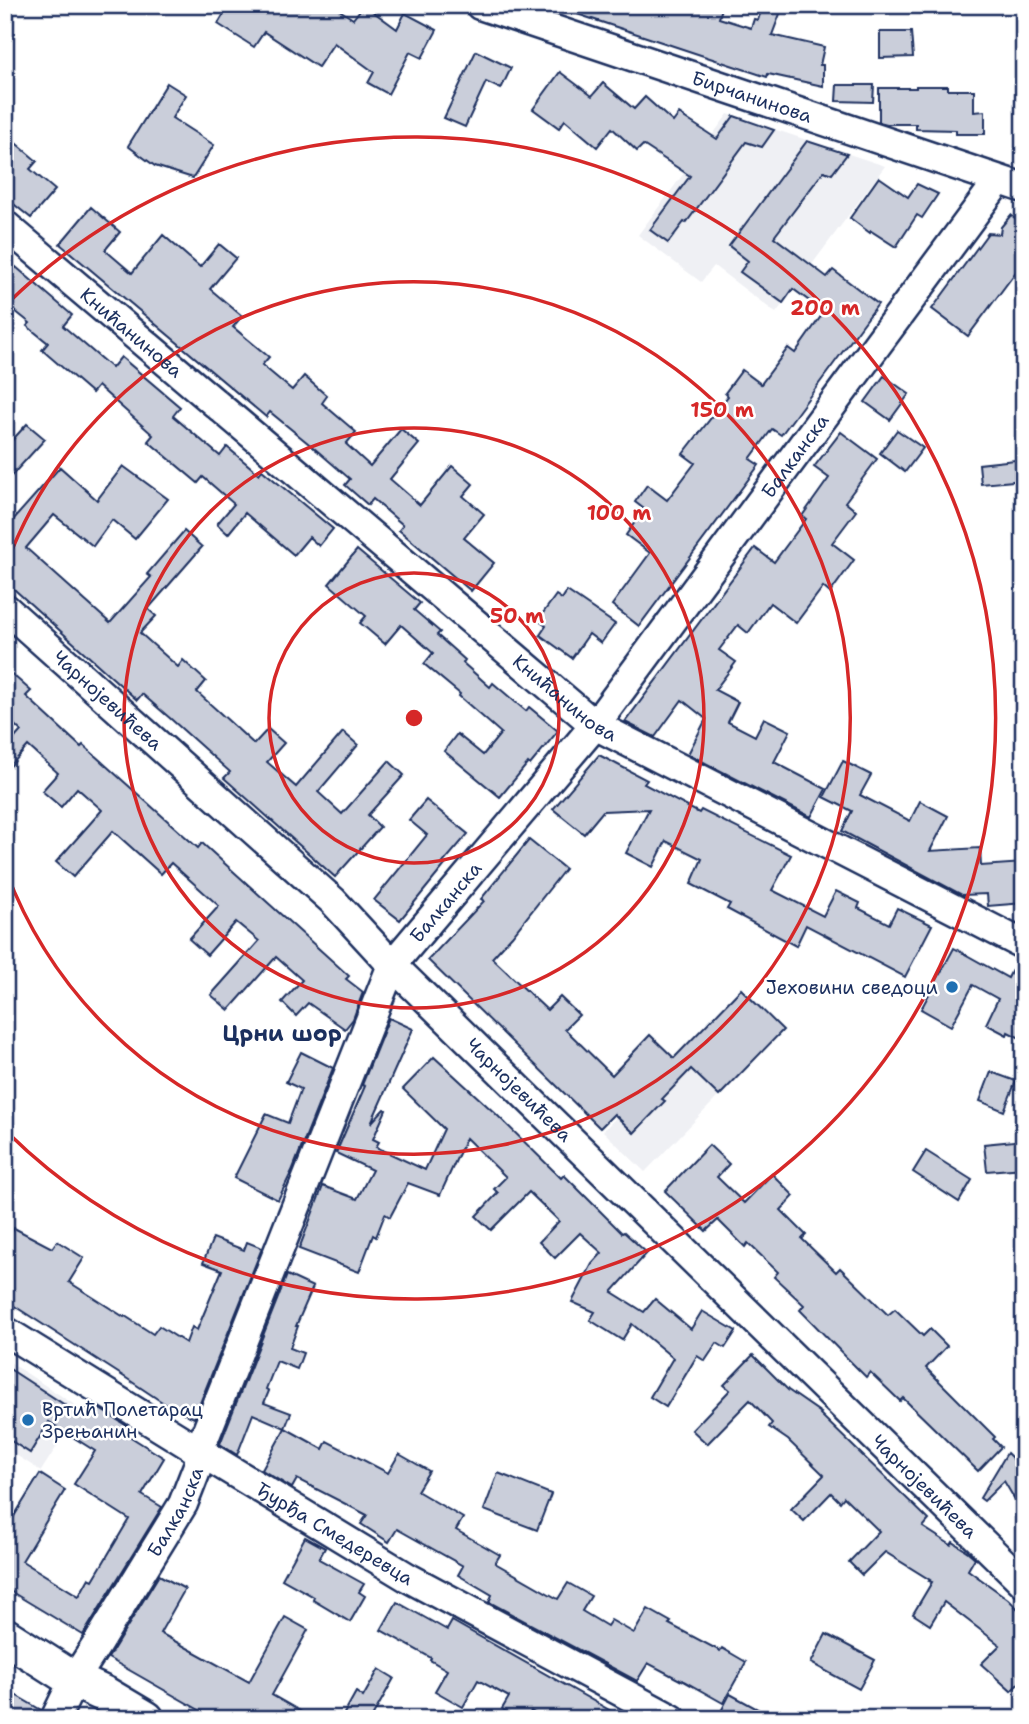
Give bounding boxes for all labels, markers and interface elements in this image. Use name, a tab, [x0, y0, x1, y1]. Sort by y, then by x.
street label: Бирчанинова	[689, 65, 816, 128]
street label: Книћанинова	[75, 282, 188, 383]
text: 200 m	[790, 294, 860, 322]
text: 150 m	[690, 396, 754, 424]
street label: Балканска	[755, 408, 834, 503]
text: 100 m	[587, 499, 651, 527]
text: 50 m	[490, 602, 544, 630]
street label: Чарнојевићева	[48, 644, 168, 756]
street label: Книћанинова	[508, 648, 621, 747]
centre of rings	[402, 706, 426, 730]
street label: Балканска	[404, 856, 487, 948]
place label: Јеховини сведоци	[766, 975, 938, 1000]
marker: Јеховини сведоци	[944, 979, 960, 995]
district label: Црни шор	[222, 1018, 342, 1048]
street label: Чарнојевићева	[461, 1032, 578, 1147]
place label: Вртић Полетарац Зрењанин	[42, 1397, 203, 1444]
marker: Вртић Полетарац Зрењанин	[20, 1412, 36, 1428]
street label: Чарнојевићева	[866, 1428, 983, 1544]
street label: Балканска	[141, 1463, 209, 1561]
street label: Ђурђа Смедеревца	[252, 1476, 418, 1591]

